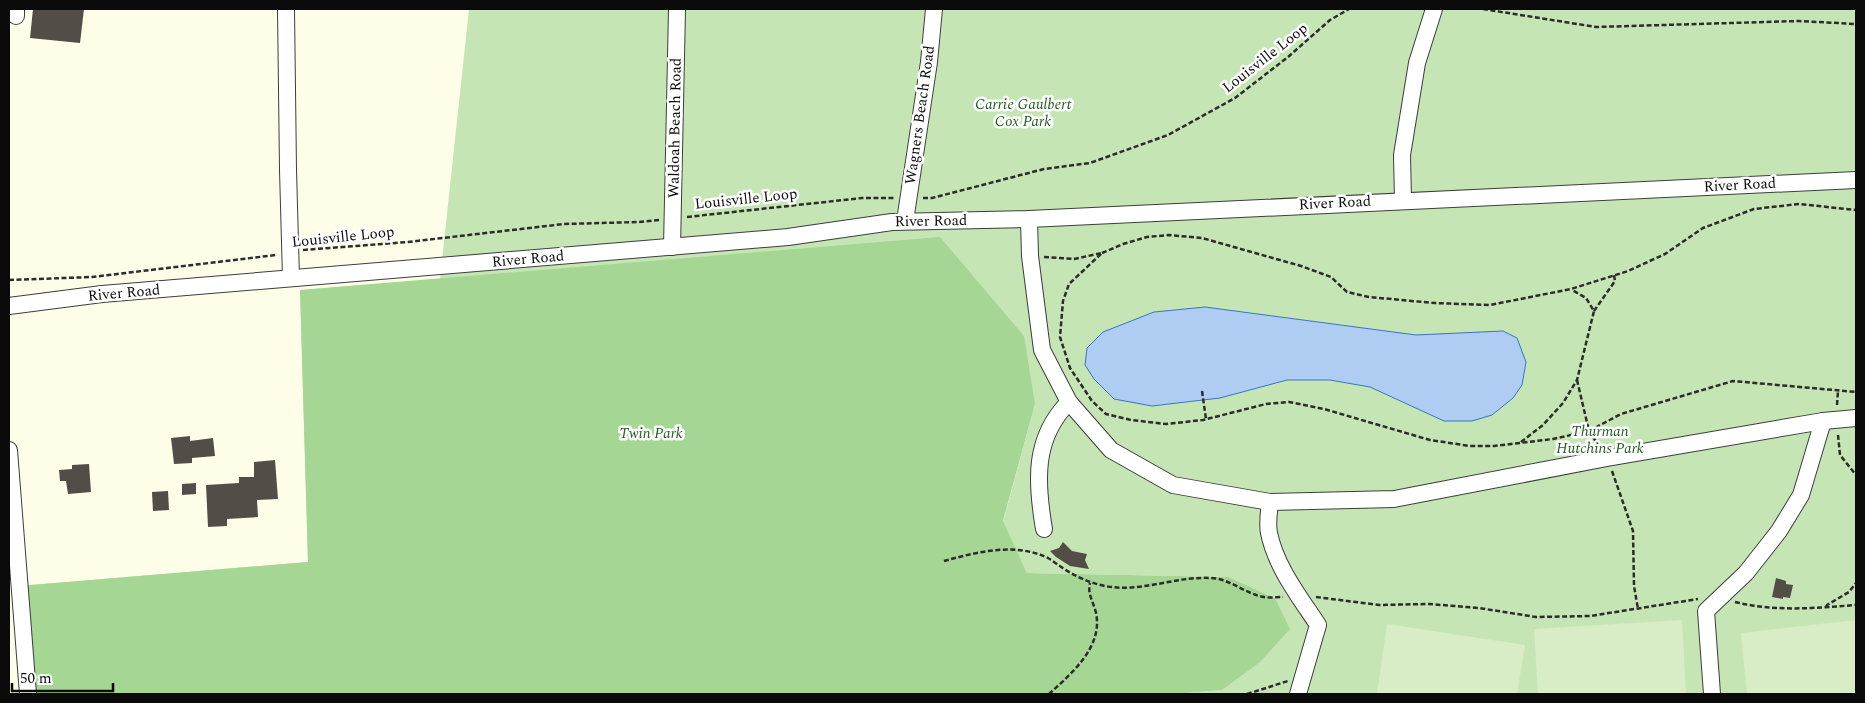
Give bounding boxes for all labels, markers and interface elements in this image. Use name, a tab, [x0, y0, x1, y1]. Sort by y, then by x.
street label: Louisville Loop	[1217, 17, 1313, 99]
street label: Wagners Beach Road	[899, 44, 941, 186]
street label: Waldoah Beach Road	[662, 58, 688, 198]
park label: Carrie Gaulbert Cox Park	[975, 93, 1071, 133]
street label: River Road	[1703, 172, 1777, 198]
street label: Louisville Loop	[694, 182, 798, 216]
street label: River Road	[1298, 190, 1372, 216]
street label: River Road	[895, 209, 967, 233]
street label: Louisville Loop	[291, 220, 395, 254]
street label: River Road	[491, 244, 565, 274]
street label: River Road	[87, 278, 161, 308]
park label: Thurman Hutchins Park	[1556, 420, 1644, 460]
park label: Twin Park	[619, 422, 683, 445]
scale bar	[12, 660, 114, 692]
text: 50 m	[20, 667, 52, 690]

